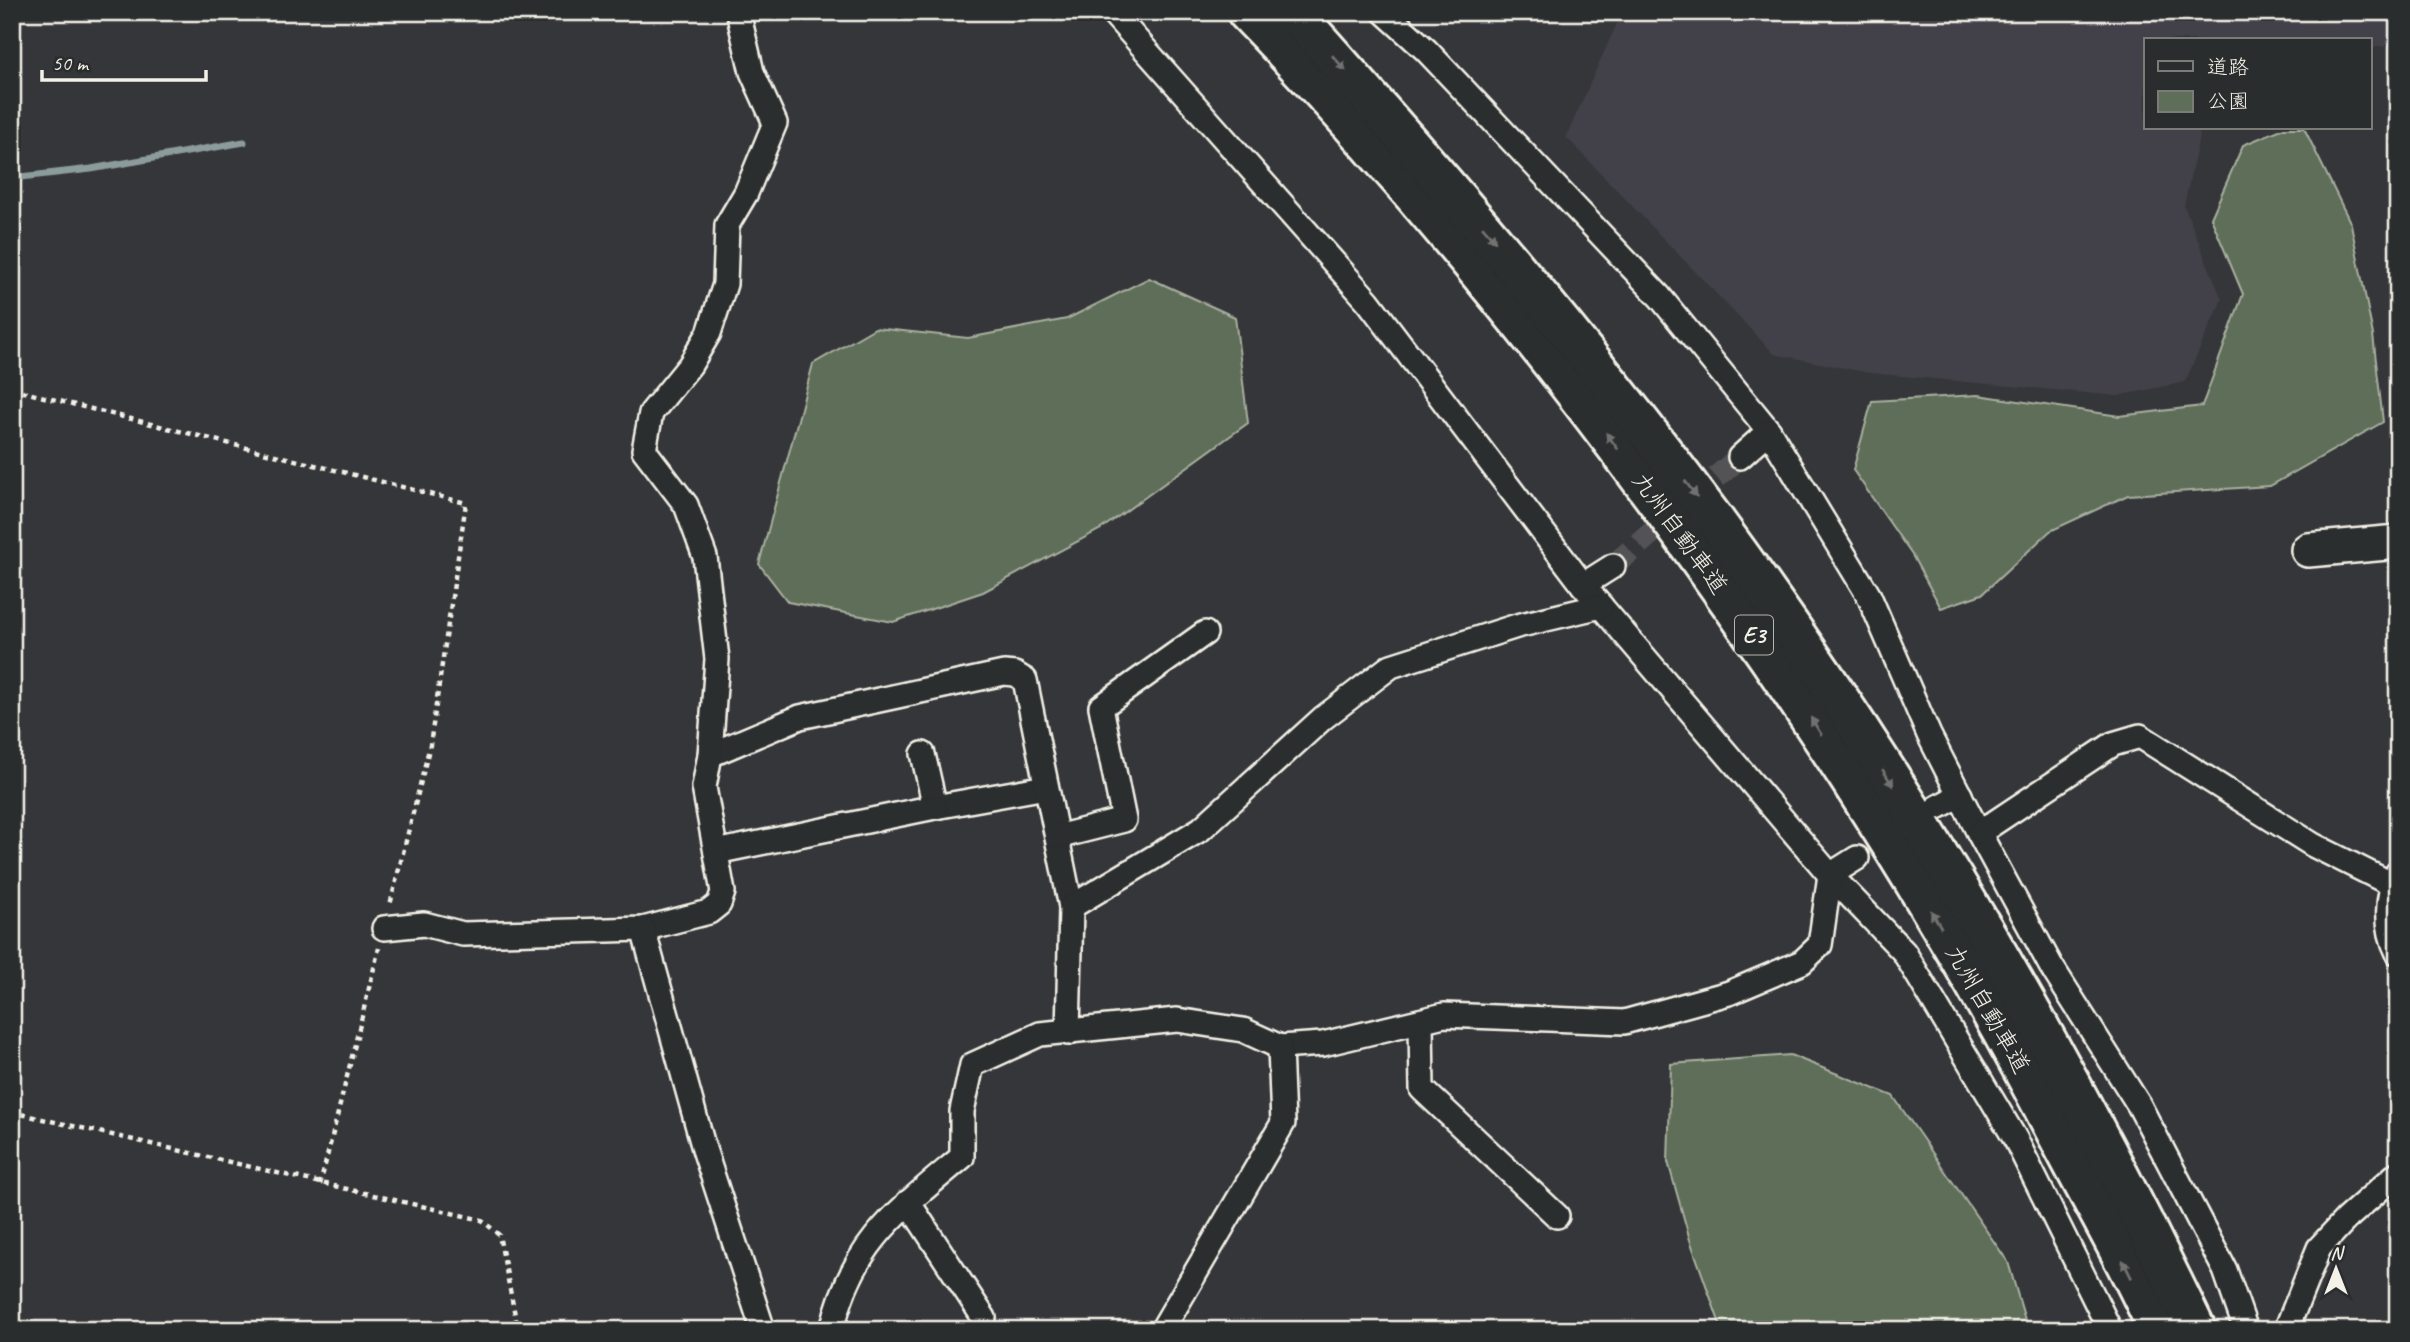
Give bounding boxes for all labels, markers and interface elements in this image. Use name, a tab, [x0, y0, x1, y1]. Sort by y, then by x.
scale bar	[42, 38, 206, 82]
legend	[2144, 38, 2372, 130]
text: 50 m	[52, 50, 90, 76]
one-way arrow	[1330, 54, 1346, 71]
text: 道路	[2207, 54, 2249, 80]
text: 公園	[2207, 88, 2249, 114]
one-way arrow	[1481, 225, 1496, 242]
one-way arrow	[1606, 432, 1620, 450]
street label: 九州自動車道	[1626, 466, 1734, 600]
one-way arrow	[1683, 480, 1697, 498]
road number: E3	[1735, 615, 1773, 654]
one-way arrow	[1810, 716, 1823, 735]
one-way arrow	[1881, 768, 1894, 787]
one-way arrow	[1930, 909, 1943, 928]
street label: 九州自動車道	[1939, 939, 2037, 1079]
north arrow	[2302, 1234, 2372, 1304]
text: N	[2330, 1241, 2345, 1265]
one-way arrow	[2121, 1259, 2133, 1279]

